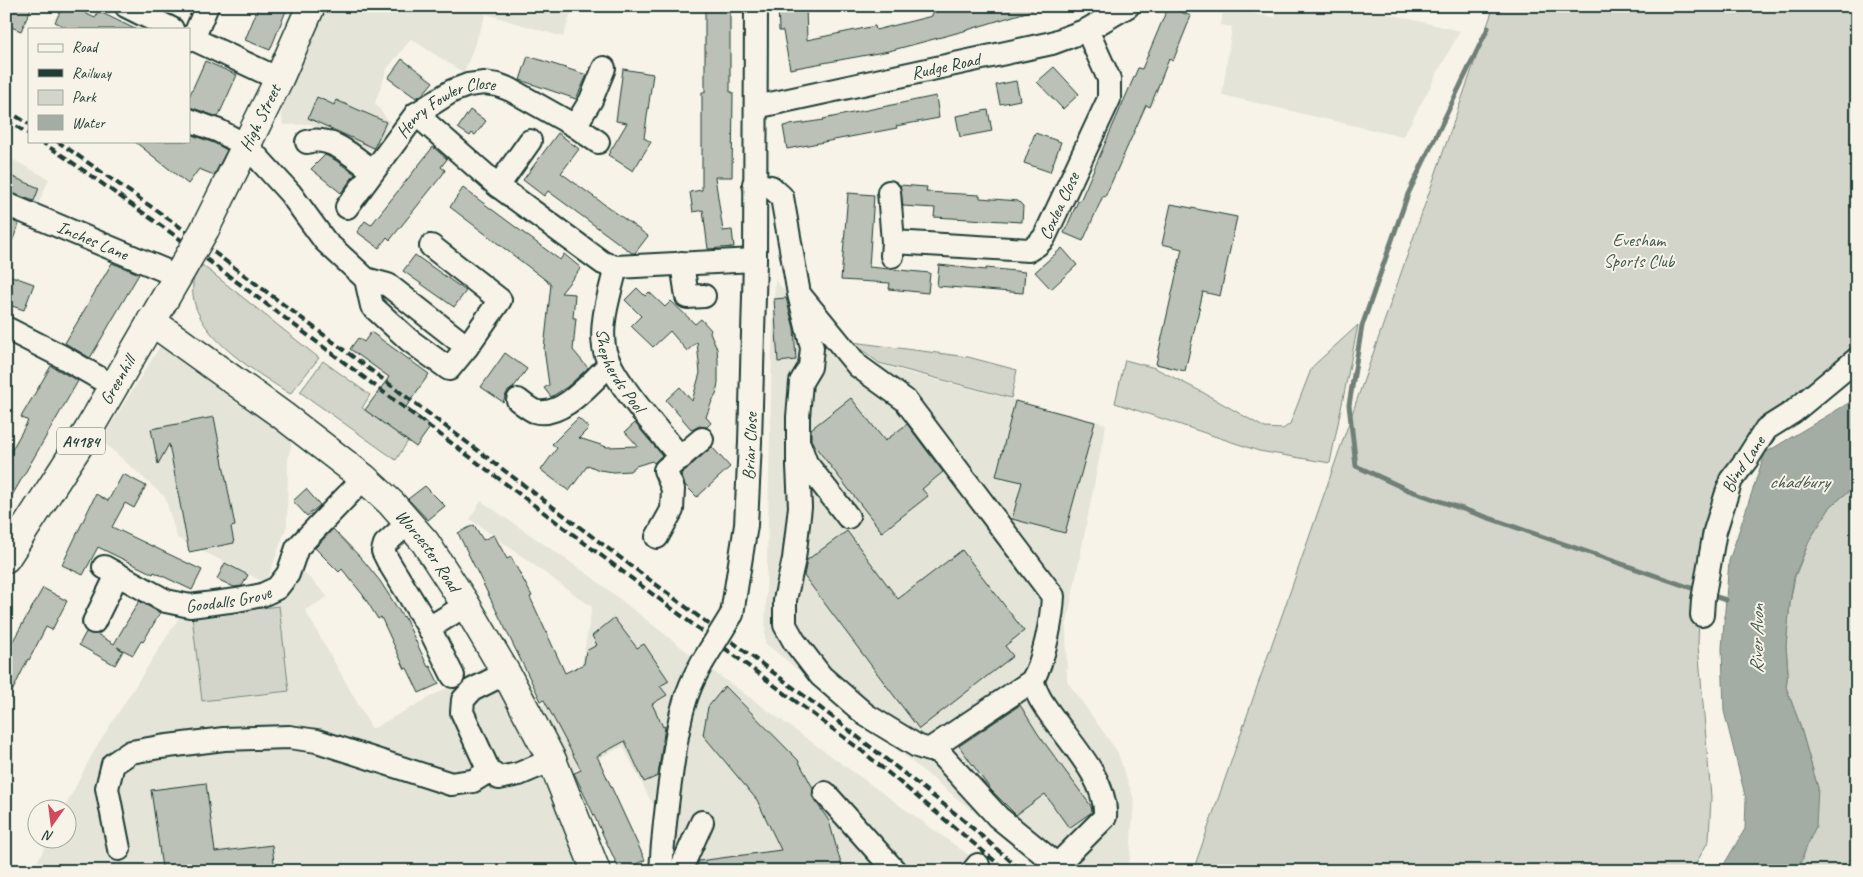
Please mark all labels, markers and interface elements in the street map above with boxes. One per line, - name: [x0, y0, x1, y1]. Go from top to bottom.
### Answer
- legend: [28, 28, 190, 142]
- text: Road: [72, 38, 99, 57]
- street label: Rudge Road: [909, 47, 985, 84]
- text: Railway: [72, 64, 113, 83]
- street label: Henry Fowler Close: [391, 72, 498, 142]
- street label: High Street: [234, 79, 286, 155]
- text: Park: [72, 88, 97, 107]
- text: Water: [72, 114, 106, 133]
- street label: Coxlea Close: [1034, 168, 1085, 243]
- street label: Inches Lane: [54, 216, 133, 265]
- park label: Evesham Sports Club: [1604, 229, 1676, 272]
- street label: Shepherds Pool: [592, 329, 652, 419]
- street label: Greenhill: [95, 349, 142, 408]
- street label: Briar Close: [737, 411, 762, 480]
- road number: A4184: [57, 428, 105, 454]
- street label: Blind Lane: [1717, 431, 1770, 495]
- water label: chadbury: [1769, 470, 1832, 494]
- street label: Worcester Road: [391, 505, 467, 598]
- street label: Goodalls Grove: [184, 581, 276, 617]
- water label: River Avon: [1744, 603, 1770, 674]
- north arrow: [28, 800, 78, 850]
- text: N: [40, 826, 55, 845]

